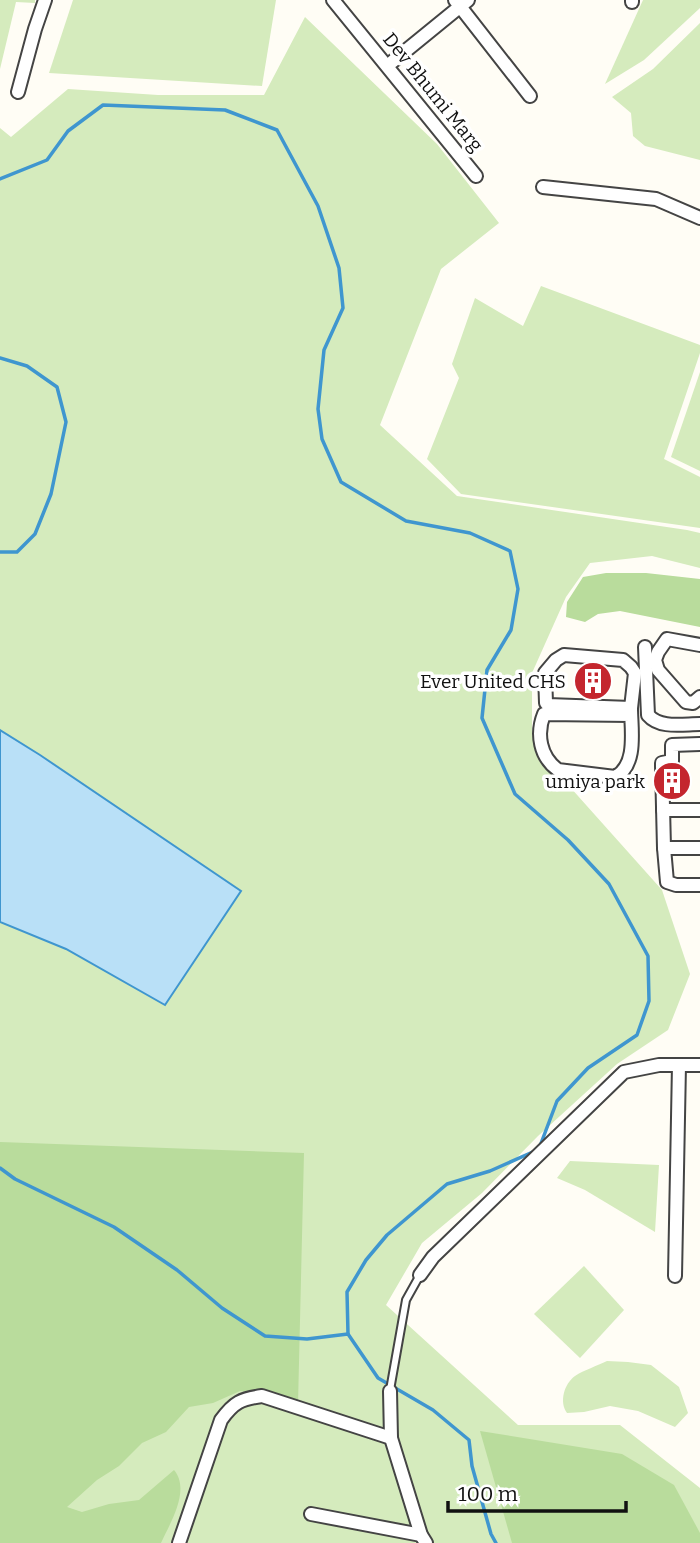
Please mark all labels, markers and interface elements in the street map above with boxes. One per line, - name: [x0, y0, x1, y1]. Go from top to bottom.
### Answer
- street label: Dev Bhumi Marg: [378, 28, 488, 156]
- building icon: Ever United CHS: [572, 660, 614, 702]
- place label: Ever United CHS: [420, 670, 566, 693]
- building icon: umiya park: [651, 760, 693, 802]
- place label: umiya park: [545, 770, 645, 793]
- scale bar: [448, 1470, 626, 1514]
- text: 100 m: [458, 1481, 518, 1507]

